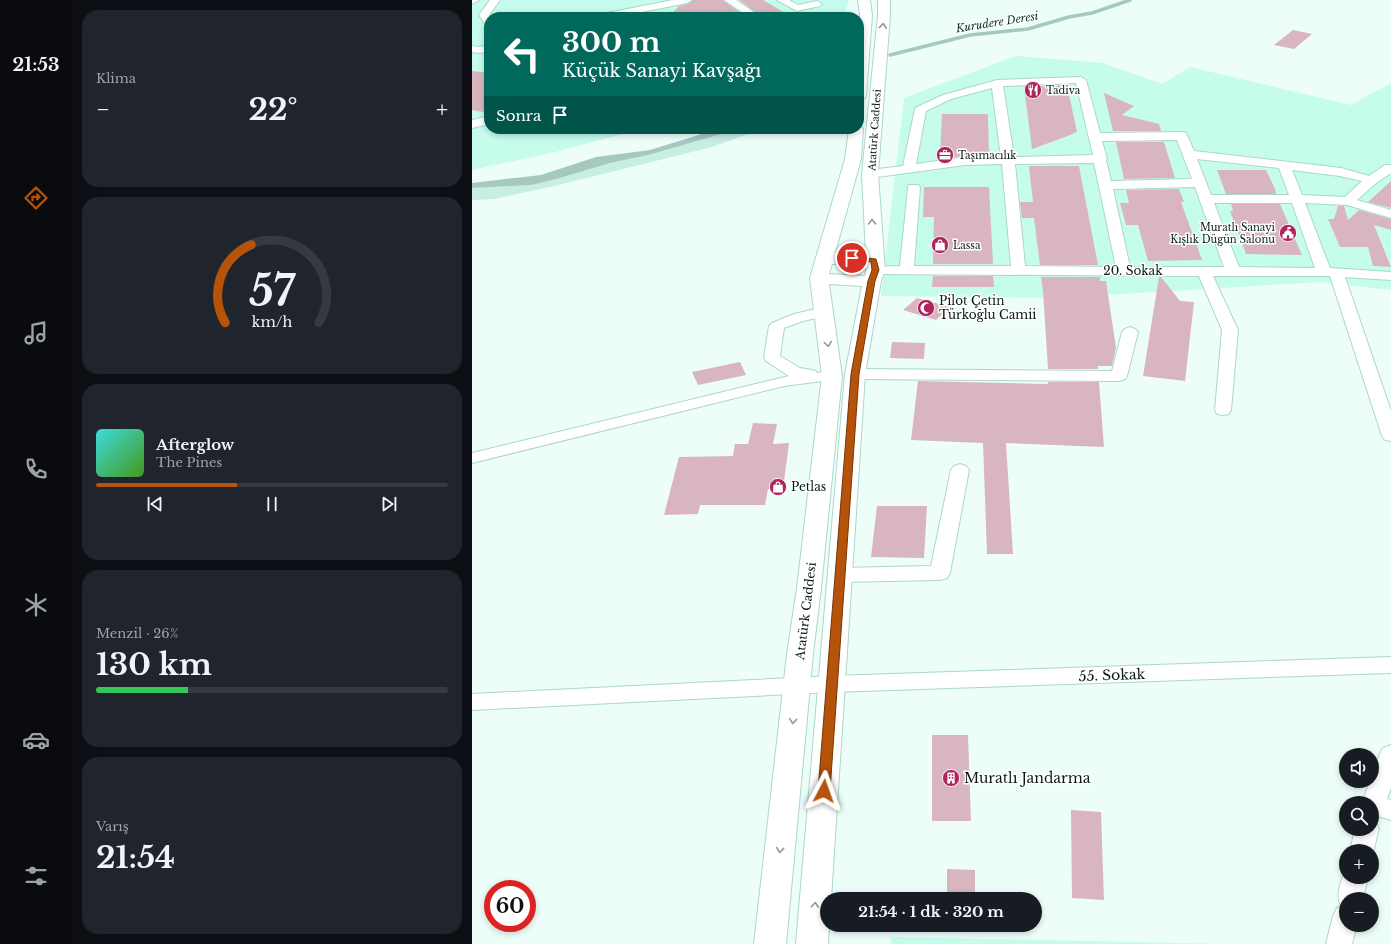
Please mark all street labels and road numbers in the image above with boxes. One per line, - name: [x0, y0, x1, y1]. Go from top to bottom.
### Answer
- street label: Atatürk Caddesi: [865, 88, 884, 172]
- street label: 20. Sokak: [1103, 263, 1163, 278]
- street label: Atatürk Caddesi: [792, 561, 819, 662]
- street label: 55. Sokak: [1078, 665, 1146, 685]

